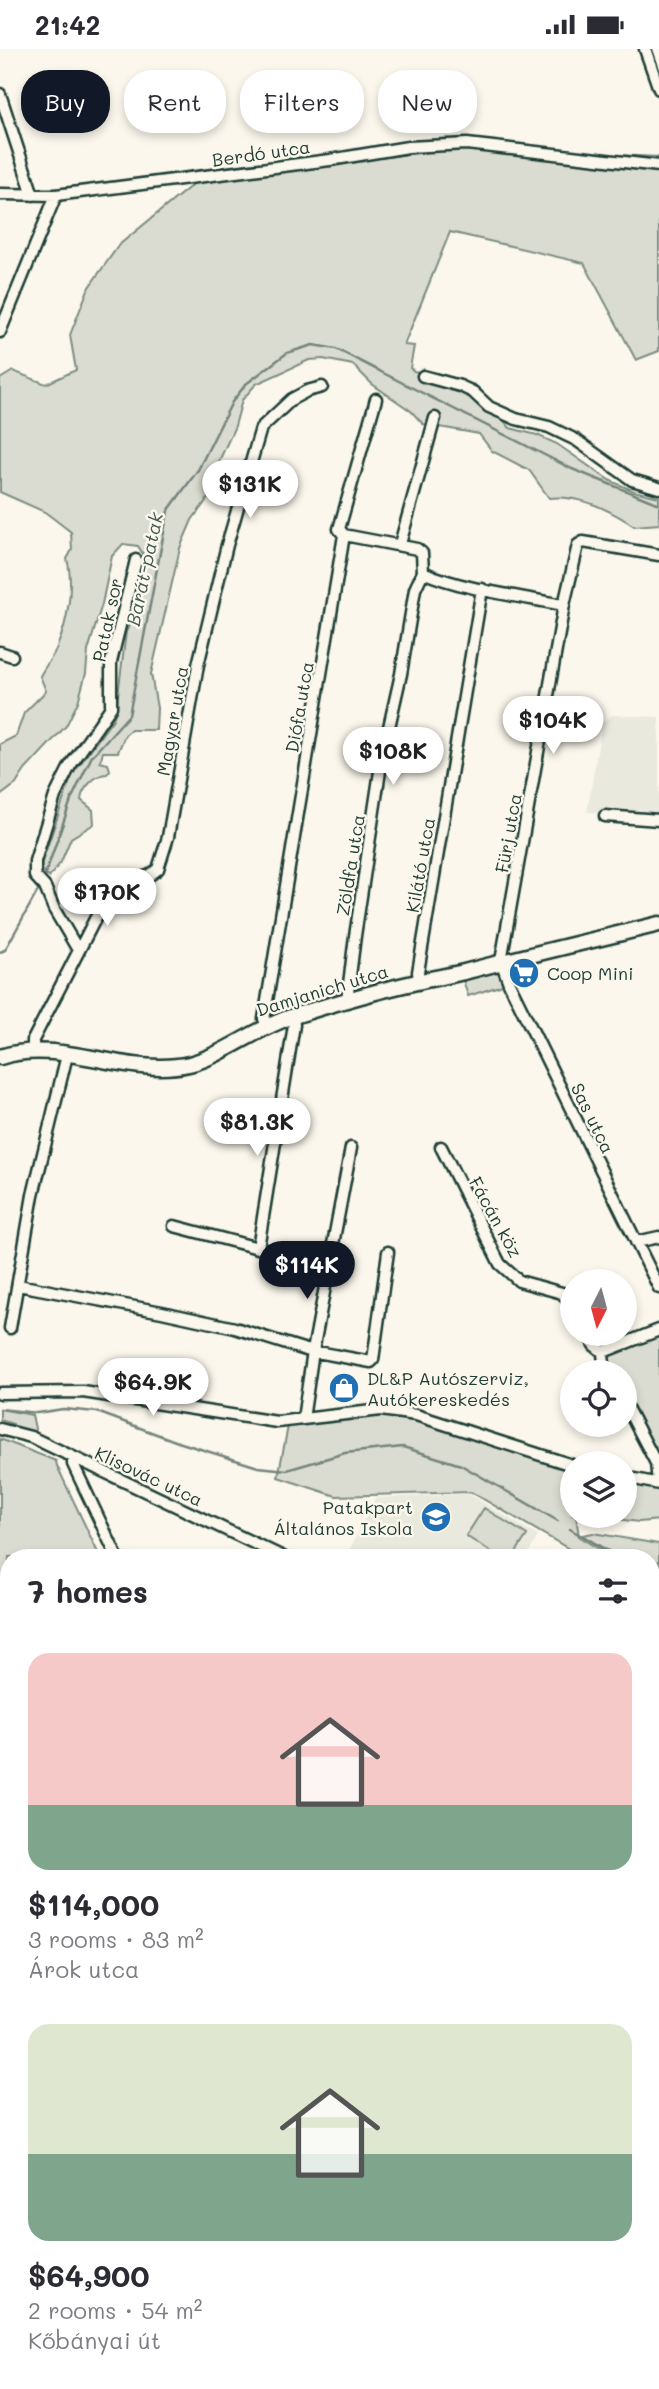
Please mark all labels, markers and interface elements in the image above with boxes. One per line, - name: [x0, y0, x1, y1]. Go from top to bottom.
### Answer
- text: 21:42: [35, 8, 100, 42]
- chip: Buy: [21, 70, 110, 133]
- chip: Rent: [124, 70, 226, 133]
- chip: Filters: [240, 70, 364, 133]
- chip: New: [378, 70, 477, 133]
- street label: Berdó utca: [210, 134, 312, 172]
- pin: $131K: [201, 461, 299, 520]
- text: $131K: [218, 468, 282, 498]
- water label: Barát-patak: [120, 509, 168, 628]
- street label: Patak sor: [86, 576, 128, 664]
- street label: Diófa utca: [279, 660, 319, 754]
- street label: Magyar utca: [151, 664, 193, 778]
- pin: $104K: [504, 697, 602, 756]
- text: $104K: [519, 704, 587, 734]
- pin: $108K: [344, 727, 442, 787]
- text: $108K: [359, 735, 427, 765]
- street label: Fürj utca: [489, 791, 527, 875]
- street label: Zöldfa utca: [330, 813, 370, 917]
- street label: Kilátó utca: [400, 816, 440, 914]
- pin: $170K: [58, 869, 156, 928]
- text: $170K: [73, 876, 141, 906]
- supermarket icon: Coop Mini: [507, 956, 541, 990]
- street label: Damjanich utca: [253, 959, 391, 1021]
- place label: Coop Mini: [547, 961, 633, 985]
- street label: Sas utca: [566, 1079, 620, 1157]
- pin: $81.3K: [200, 1099, 314, 1158]
- text: $81.3K: [220, 1106, 294, 1136]
- street label: Fácán köz: [464, 1172, 528, 1262]
- pin: $114K: [258, 1241, 356, 1301]
- text: $114K: [275, 1249, 339, 1279]
- north arrow: [560, 1269, 637, 1346]
- map controls: [560, 1269, 637, 1528]
- pin: $64.9K: [96, 1359, 210, 1418]
- button: locate: [560, 1360, 637, 1437]
- text: $64.9K: [114, 1366, 192, 1396]
- place label: DL&P Autószerviz, Autókereskedés: [367, 1366, 529, 1411]
- shop icon: DL&P Autószerviz, Autókereskedés: [327, 1371, 361, 1405]
- street label: Klisovác utca: [91, 1441, 207, 1511]
- button: layers: [560, 1451, 637, 1528]
- place label: Patakpart Általános Iskola: [273, 1495, 413, 1540]
- school or university icon: Patakpart Általános Iskola: [419, 1500, 453, 1534]
- text: 7 homes: [28, 1571, 148, 1611]
- icon: filters: [594, 1572, 632, 1610]
- icon: home: [267, 1699, 393, 1825]
- text: $114,000: [28, 1884, 159, 1924]
- text: 3 rooms · 83 m²: [28, 1924, 204, 1954]
- text: Árok utca: [28, 1954, 139, 1984]
- icon: home: [267, 2070, 393, 2196]
- text: $64,900: [28, 2255, 150, 2295]
- text: 2 rooms · 54 m²: [28, 2295, 203, 2325]
- text: Kőbányai út: [28, 2325, 161, 2355]

